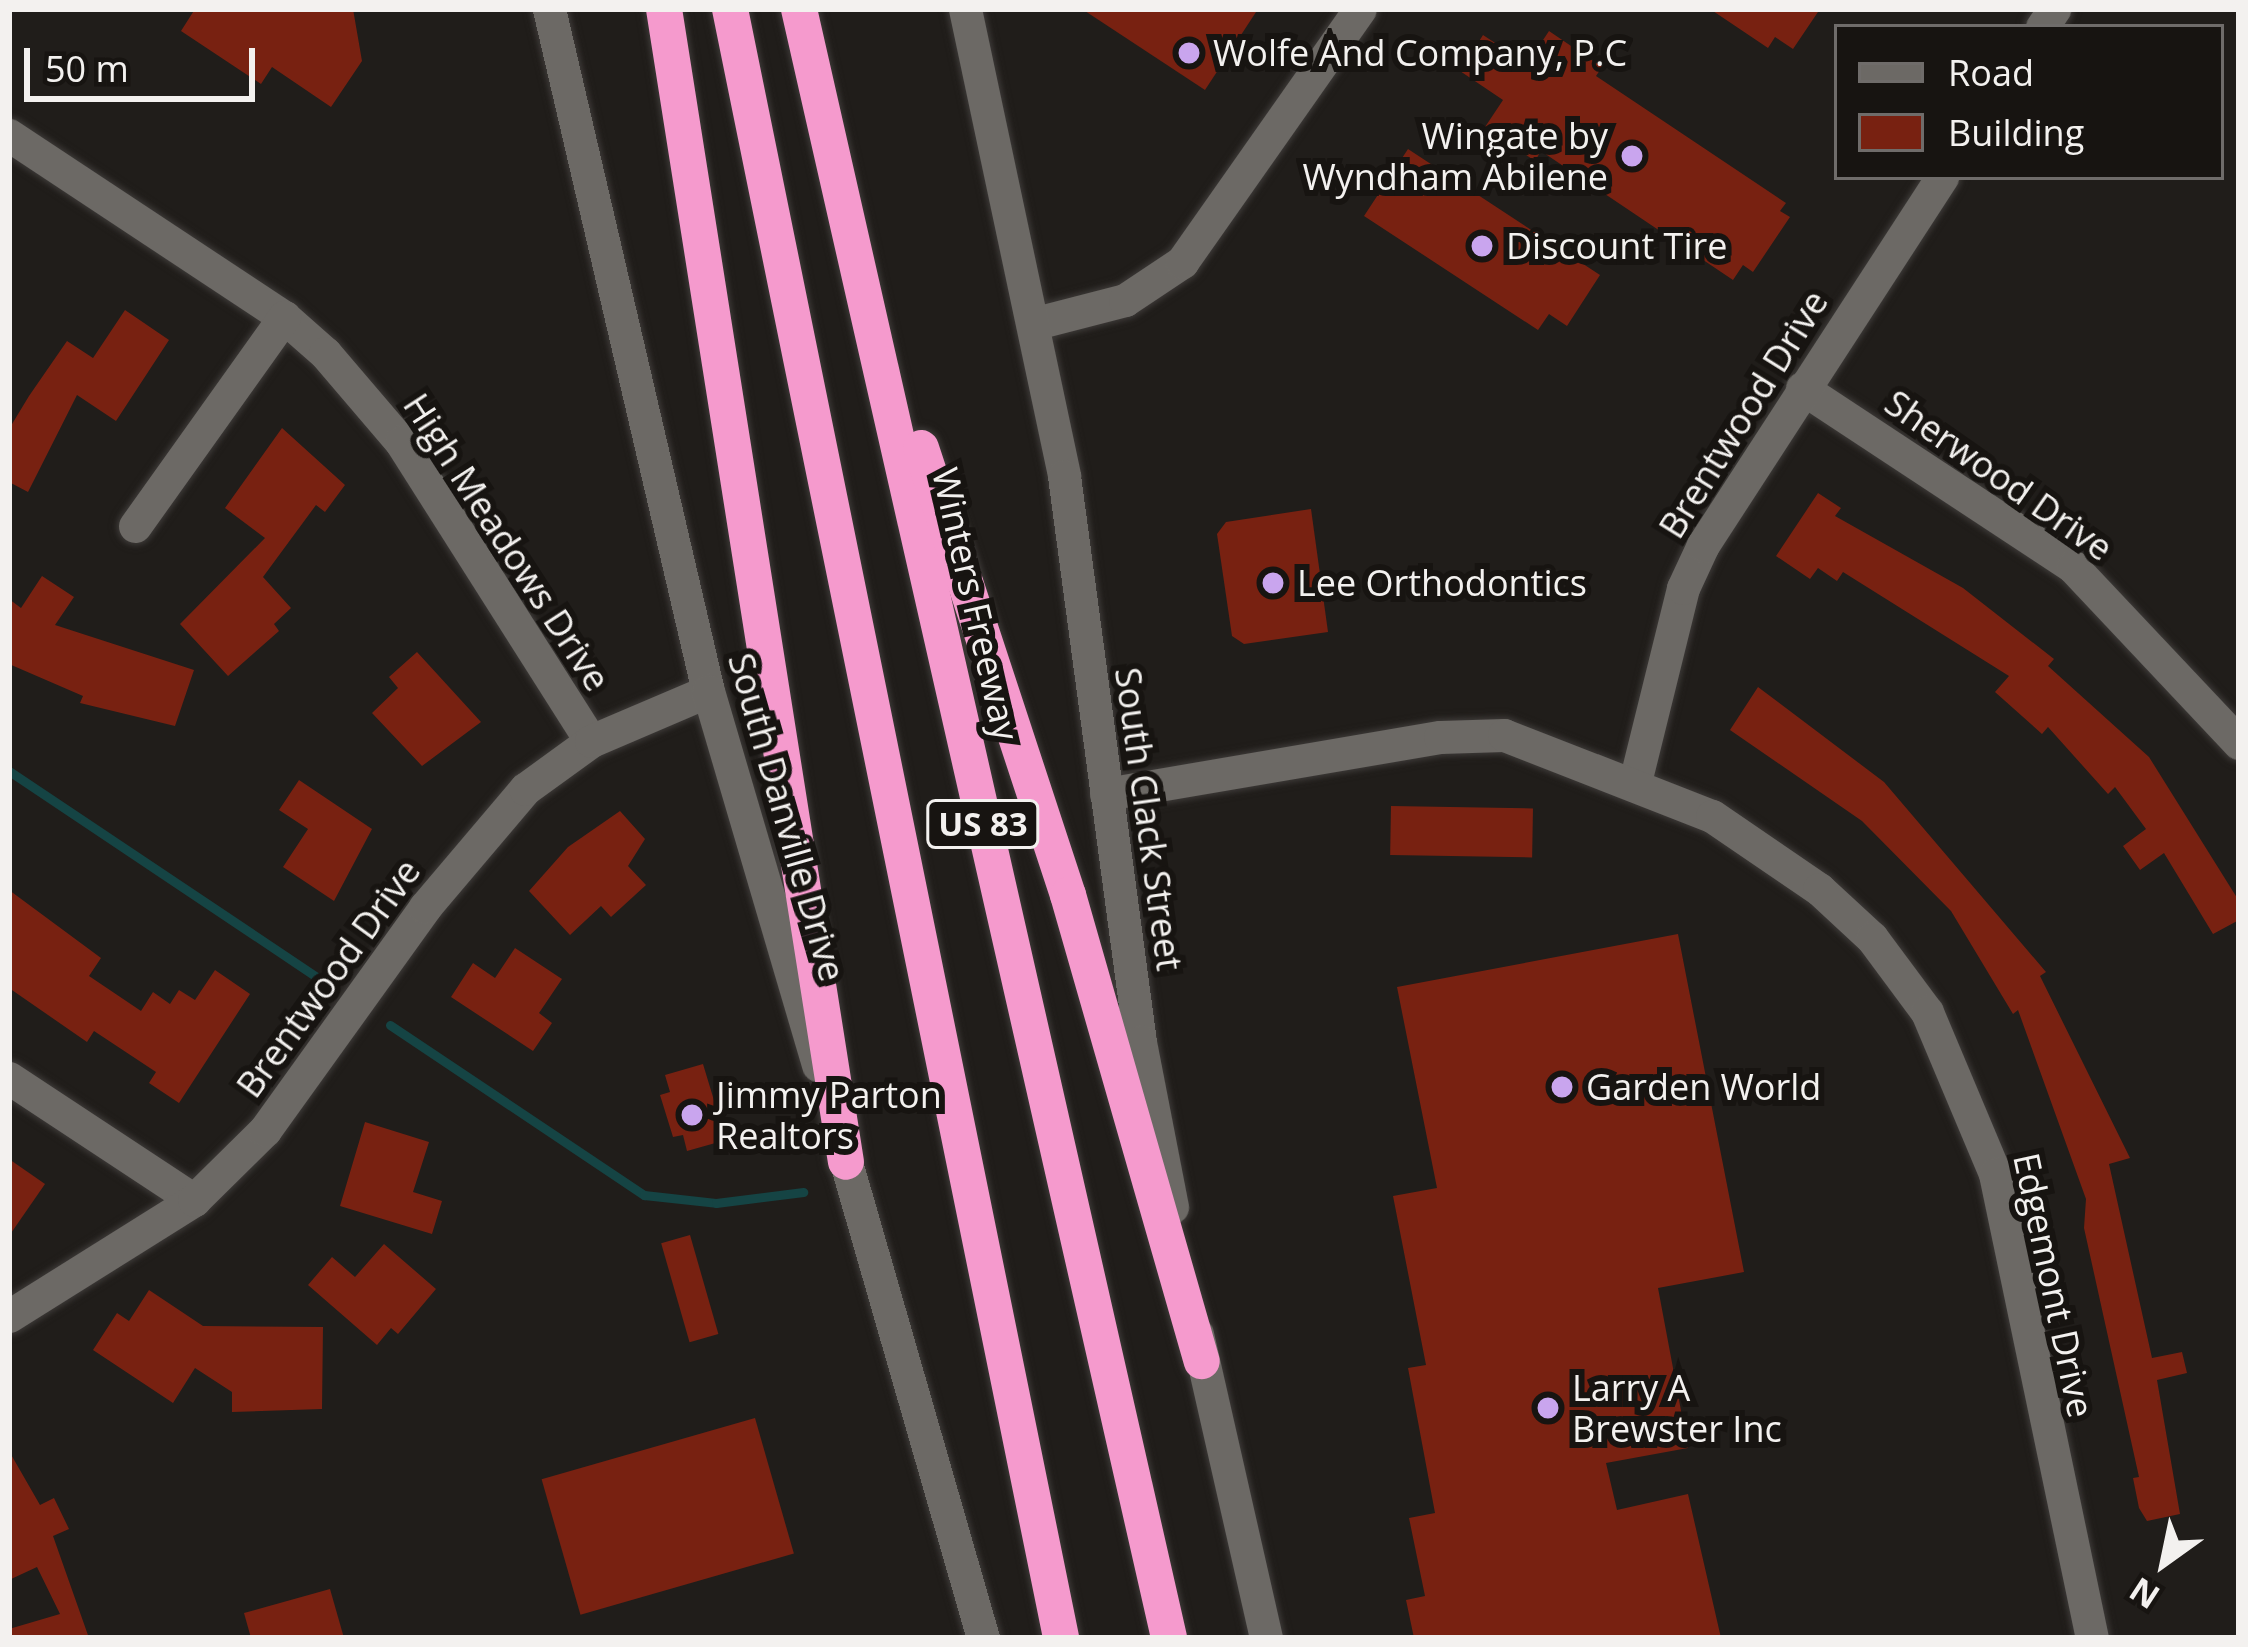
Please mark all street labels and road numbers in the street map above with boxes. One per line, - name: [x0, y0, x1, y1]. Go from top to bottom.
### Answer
- street label: Brentwood Drive: [1649, 282, 1837, 546]
- street label: Sherwood Drive: [1877, 381, 2121, 569]
- street label: High Meadows Drive: [395, 385, 619, 699]
- street label: Winters Freeway: [924, 464, 1028, 744]
- street label: South Danville Drive: [720, 648, 854, 986]
- street label: South Clack Street: [1106, 665, 1192, 973]
- road number: US 83: [926, 797, 1040, 851]
- street label: Brentwood Drive: [227, 851, 429, 1105]
- street label: Edgemont Drive: [2005, 1149, 2103, 1421]

